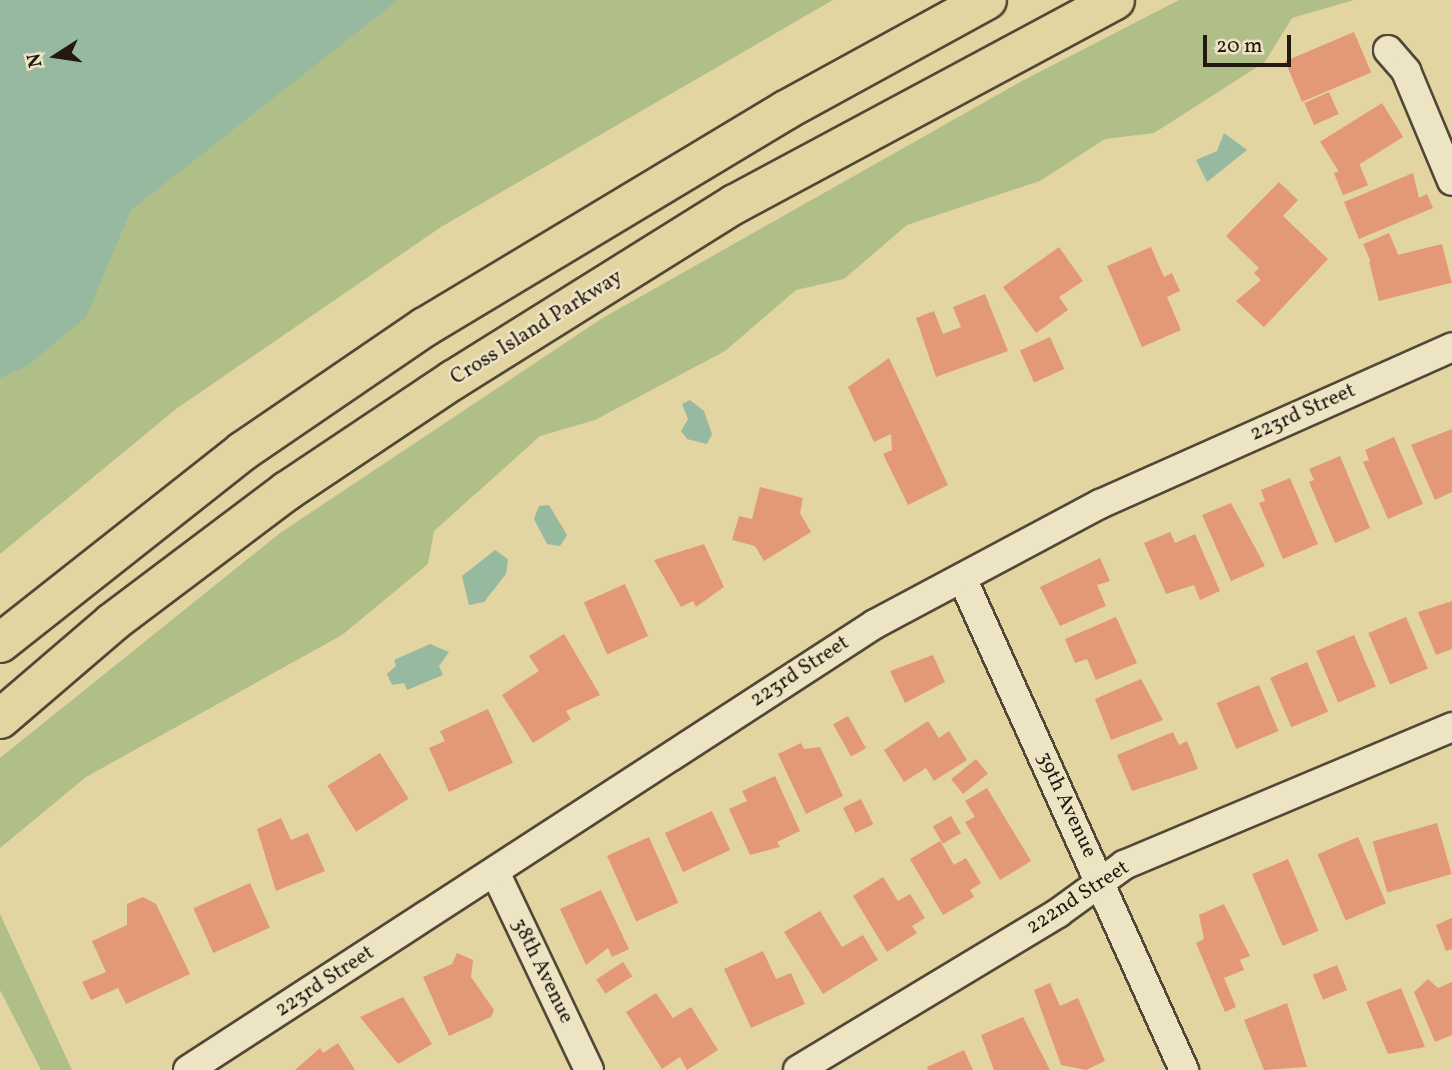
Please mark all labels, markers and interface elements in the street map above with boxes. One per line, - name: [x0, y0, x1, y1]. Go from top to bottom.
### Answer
- north arrow: [21, 21, 91, 91]
- scale bar: [1207, 21, 1294, 65]
- text: 20 m: [1216, 32, 1262, 61]
- text: N: [21, 51, 50, 70]
- street label: Cross Island Parkway: [446, 265, 628, 391]
- street label: 223rd Street: [1246, 379, 1360, 447]
- street label: 223rd Street: [746, 631, 854, 713]
- street label: 39th Avenue: [1030, 748, 1102, 862]
- street label: 222nd Street: [1022, 855, 1134, 941]
- street label: 38th Avenue: [506, 914, 578, 1028]
- street label: 223rd Street: [271, 941, 379, 1023]

